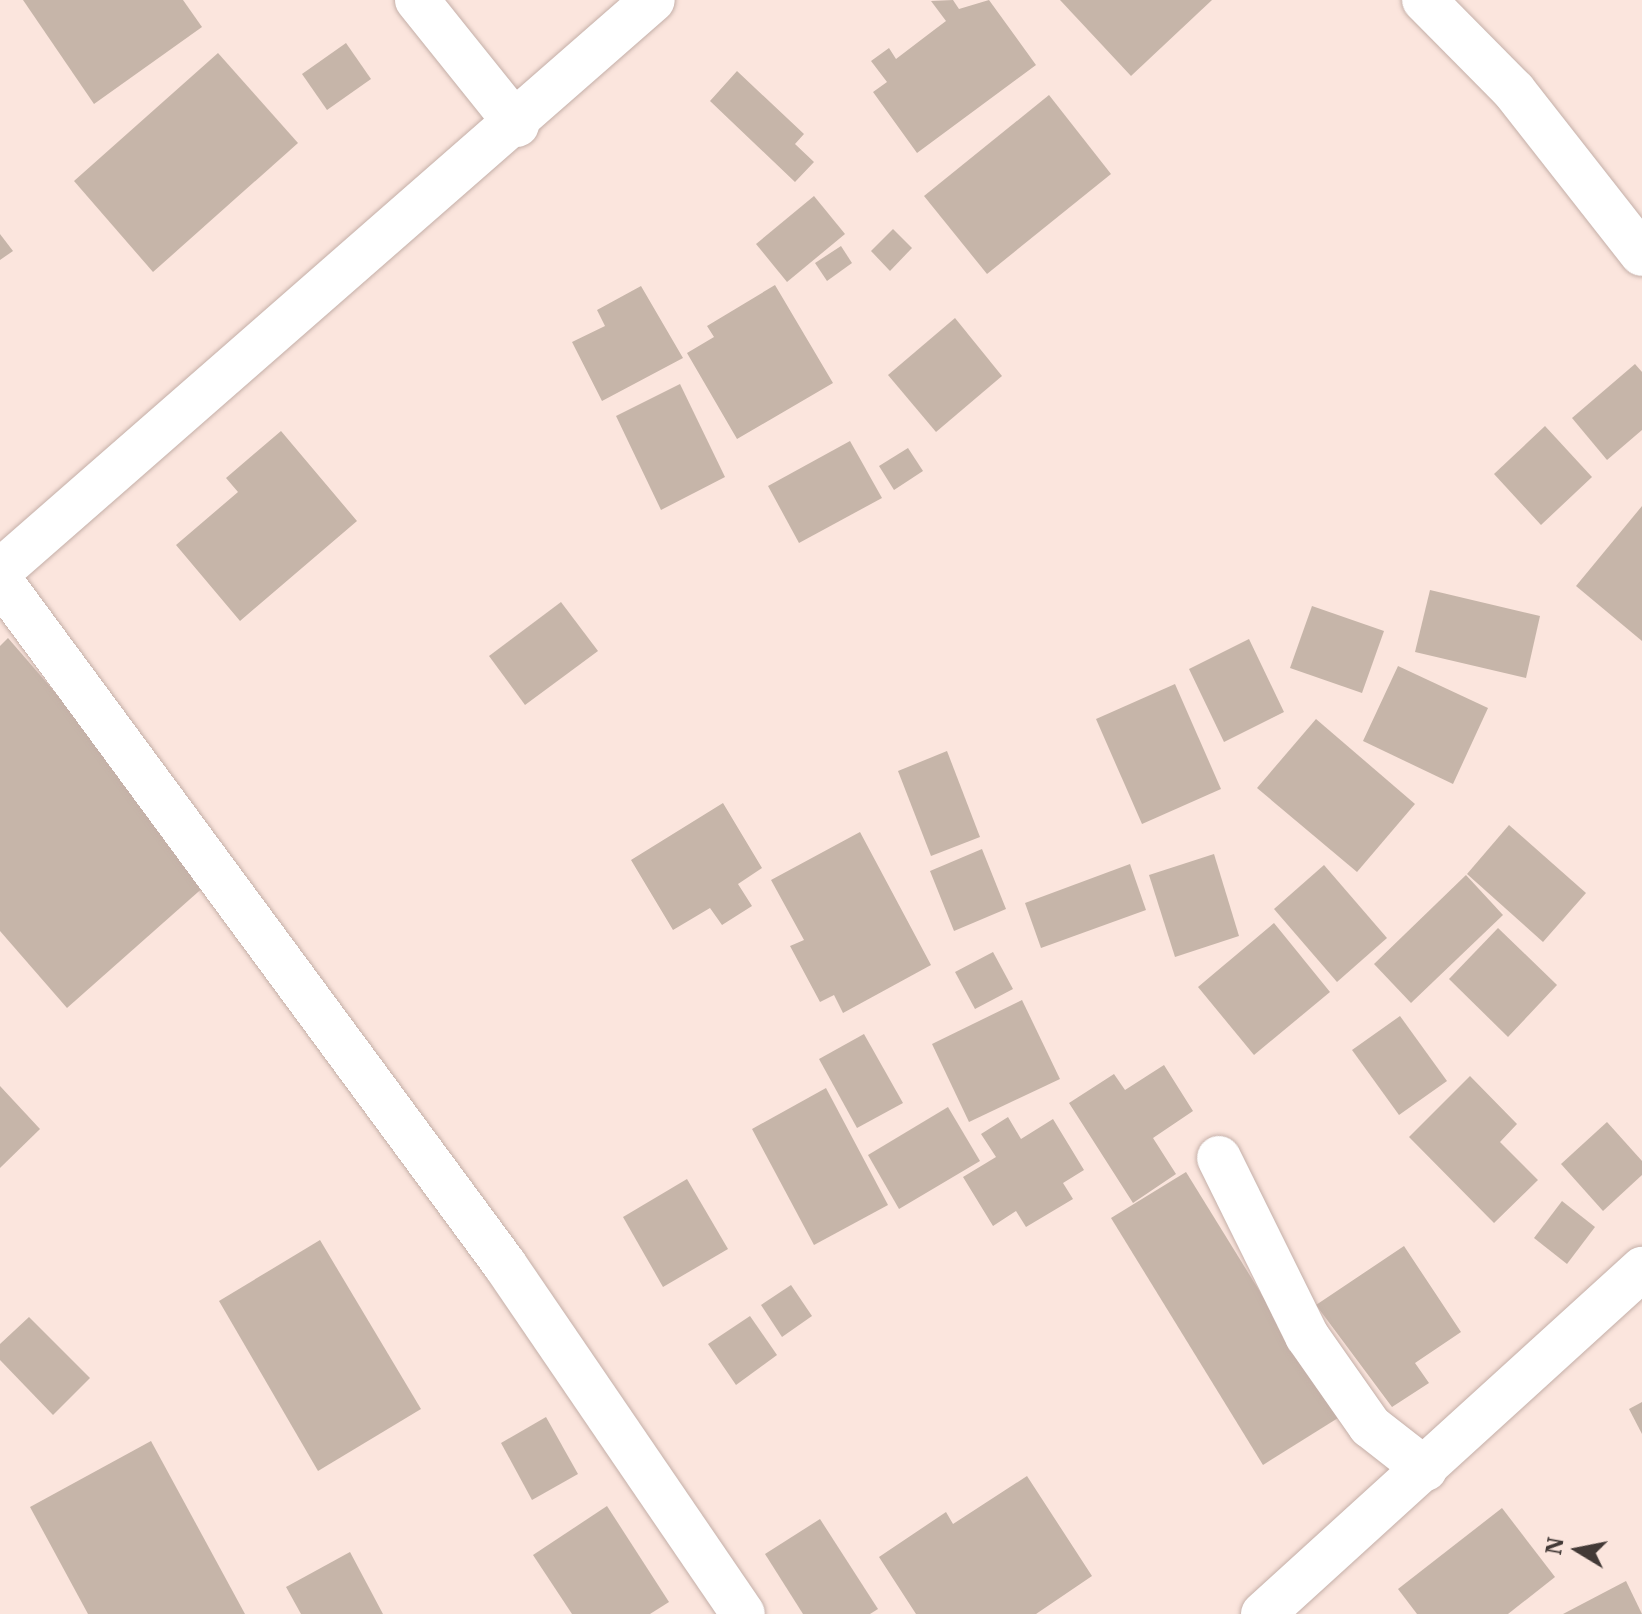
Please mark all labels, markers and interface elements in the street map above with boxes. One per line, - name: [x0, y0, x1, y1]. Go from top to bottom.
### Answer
- north arrow: [1538, 1510, 1618, 1590]
- text: N: [1538, 1535, 1570, 1557]

